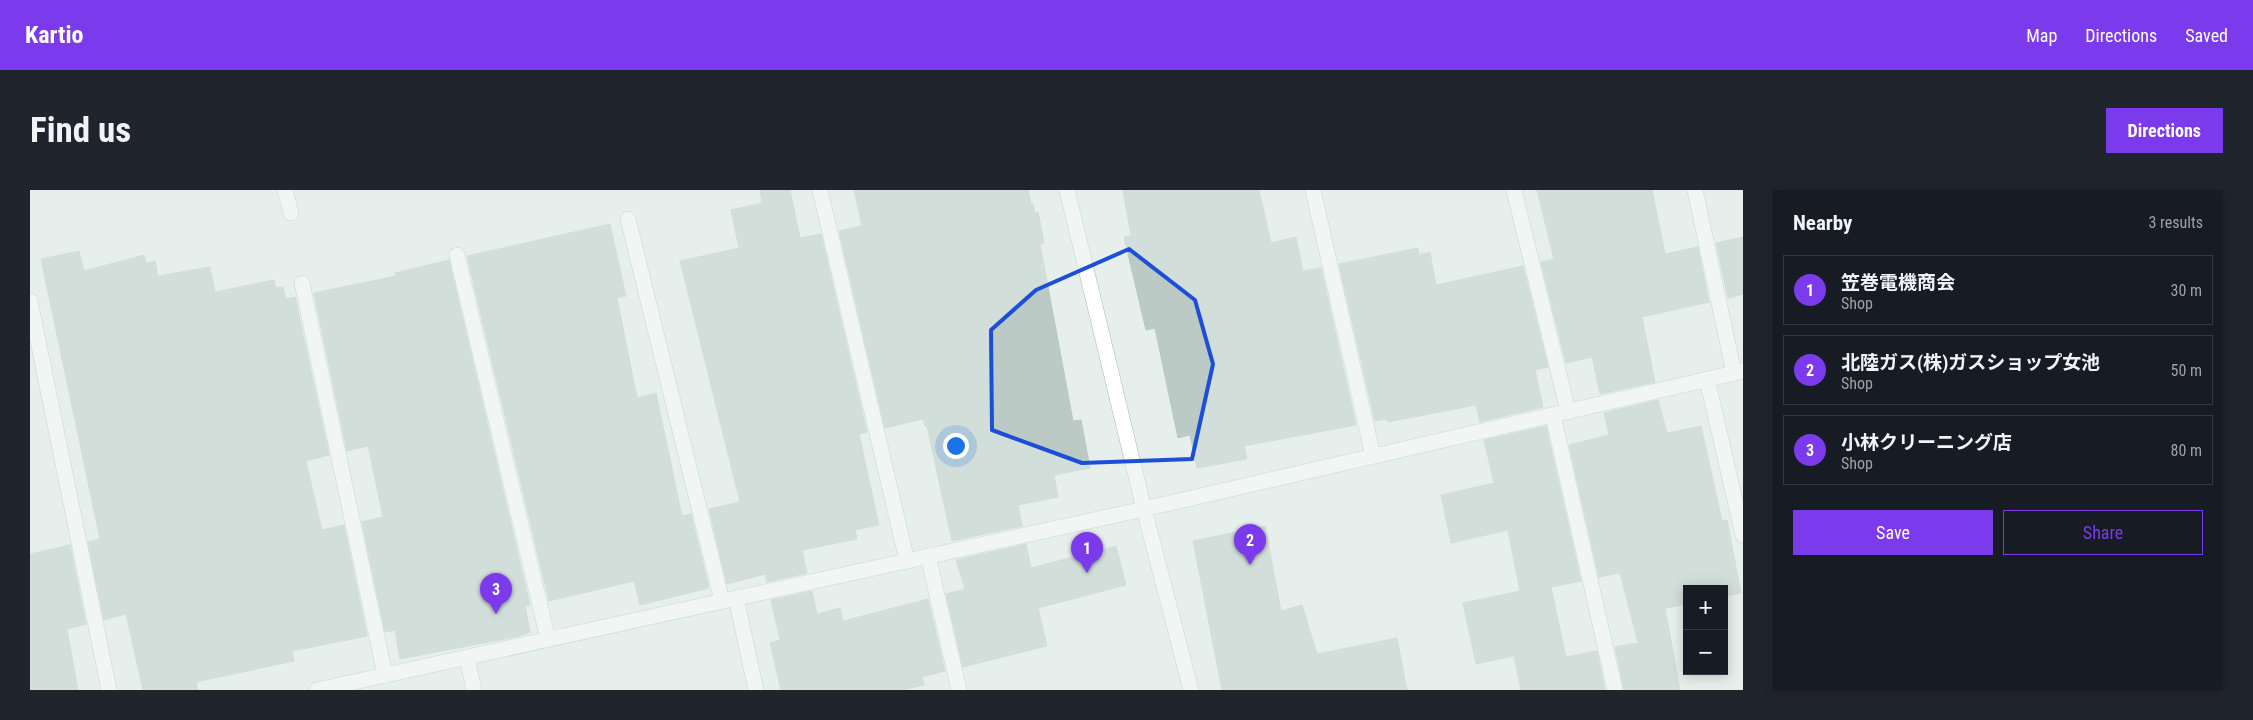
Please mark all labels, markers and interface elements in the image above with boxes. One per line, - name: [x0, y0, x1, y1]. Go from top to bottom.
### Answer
- text: Kartio: [25, 21, 83, 49]
- text: Map: [2026, 25, 2057, 46]
- text: Directions: [2085, 25, 2157, 46]
- text: Saved: [2185, 25, 2228, 46]
- button: Directions: [2106, 108, 2223, 153]
- text: Find us: [30, 110, 131, 151]
- text: Nearby: [1793, 211, 1852, 235]
- text: 3 results: [2148, 213, 2203, 232]
- text: 笠巻電機商会: [1841, 271, 1955, 294]
- text: 1: [1806, 281, 1814, 300]
- text: 30 m: [2170, 281, 2202, 300]
- text: Shop: [1841, 294, 1873, 313]
- text: 北陸ガス(株)ガスショップ女池: [1841, 351, 2100, 374]
- text: 2: [1806, 361, 1814, 380]
- text: 50 m: [2170, 361, 2202, 380]
- text: Shop: [1841, 374, 1873, 393]
- text: 小林クリーニング店: [1841, 431, 2012, 454]
- your location: [943, 433, 969, 459]
- text: 3: [1806, 441, 1814, 460]
- text: 80 m: [2170, 441, 2202, 460]
- text: Shop: [1841, 454, 1873, 473]
- button: Save: [1793, 510, 1993, 555]
- button: Share: [2003, 510, 2203, 555]
- pin: 2: [1234, 524, 1266, 565]
- pin: 1: [1071, 532, 1103, 573]
- pin: 3: [480, 573, 512, 614]
- map controls: [1683, 585, 1728, 675]
- button: +: [1683, 585, 1728, 630]
- button: −: [1683, 630, 1728, 675]

